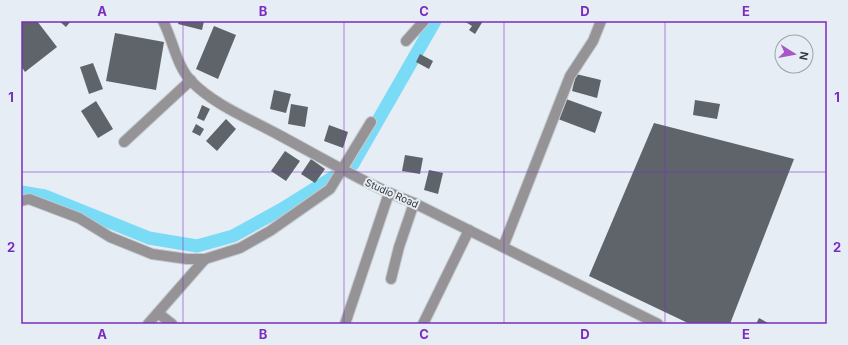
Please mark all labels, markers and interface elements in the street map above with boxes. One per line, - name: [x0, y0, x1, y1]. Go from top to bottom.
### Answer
- text: A: [97, 3, 107, 19]
- text: B: [259, 3, 268, 19]
- text: C: [419, 3, 429, 19]
- text: D: [580, 3, 590, 19]
- text: E: [742, 3, 750, 19]
- north arrow: [774, 34, 814, 74]
- text: N: [796, 50, 811, 61]
- text: 1: [8, 89, 14, 105]
- text: 1: [834, 89, 840, 105]
- street label: Studio Road: [363, 176, 421, 210]
- text: 2: [7, 239, 15, 255]
- text: 2: [833, 239, 841, 255]
- text: A: [97, 326, 107, 342]
- text: B: [259, 326, 268, 342]
- text: C: [419, 326, 429, 342]
- text: D: [580, 326, 590, 342]
- text: E: [742, 326, 750, 342]

